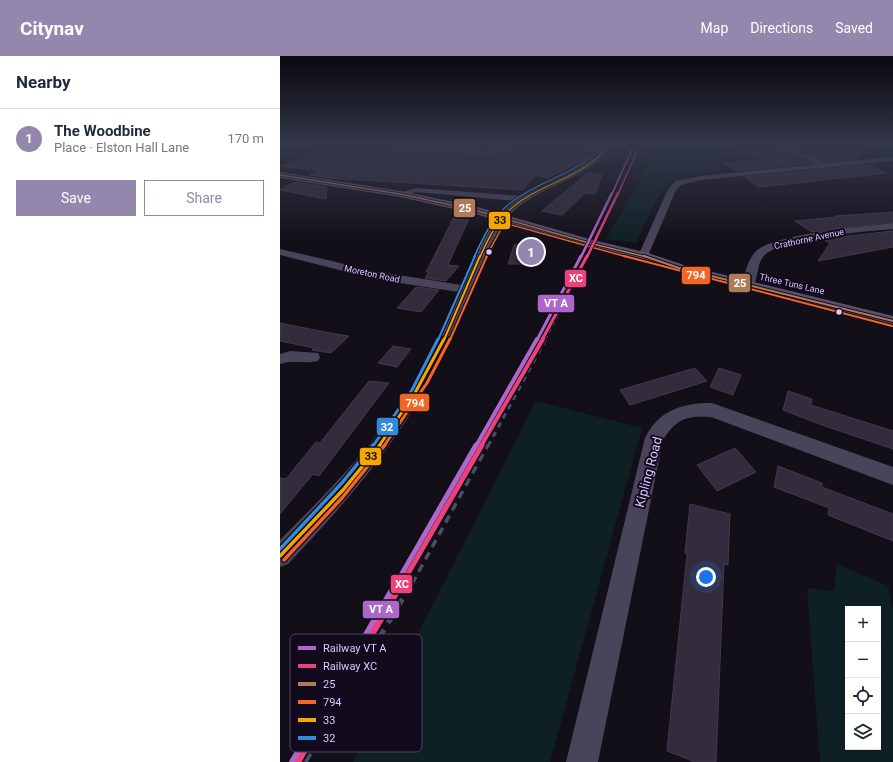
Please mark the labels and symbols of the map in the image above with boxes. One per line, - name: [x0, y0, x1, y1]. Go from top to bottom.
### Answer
- line badge: 25: [453, 198, 476, 218]
- text: 25: [459, 202, 471, 215]
- line badge: 33: [488, 211, 511, 230]
- text: 33: [494, 214, 506, 227]
- street label: Crathorne Avenue: [773, 227, 845, 251]
- pin: 1: [518, 237, 544, 267]
- unlabelled marker: [484, 247, 494, 257]
- street label: Moreton Road: [343, 263, 401, 285]
- line badge: 794: [681, 266, 711, 285]
- line badge: XC: [564, 269, 587, 288]
- text: 794: [687, 269, 706, 282]
- text: XC: [569, 272, 583, 285]
- street label: Three Tuns Lane: [759, 272, 826, 296]
- line badge: 25: [728, 273, 751, 293]
- text: 25: [734, 277, 746, 290]
- line badge: VT A: [537, 294, 575, 313]
- text: VT A: [544, 297, 569, 310]
- unlabelled marker: [834, 307, 844, 317]
- line badge: 794: [399, 393, 430, 412]
- text: 794: [406, 397, 425, 410]
- line badge: 32: [376, 417, 399, 436]
- text: 32: [381, 421, 393, 434]
- street label: Kipling Road: [632, 435, 665, 509]
- line badge: 33: [359, 447, 382, 466]
- text: 33: [365, 450, 377, 463]
- your location: [696, 567, 716, 587]
- line badge: XC: [390, 574, 413, 594]
- text: XC: [395, 578, 409, 591]
- line badge: VT A: [362, 600, 400, 619]
- text: VT A: [369, 603, 394, 616]
- legend: [290, 634, 422, 752]
- text: Railway VT A: [323, 642, 387, 655]
- text: Railway XC: [323, 660, 377, 673]
- text: 25: [323, 678, 335, 691]
- text: 794: [323, 696, 342, 709]
- text: 33: [323, 714, 335, 727]
- text: 32: [323, 732, 335, 745]

